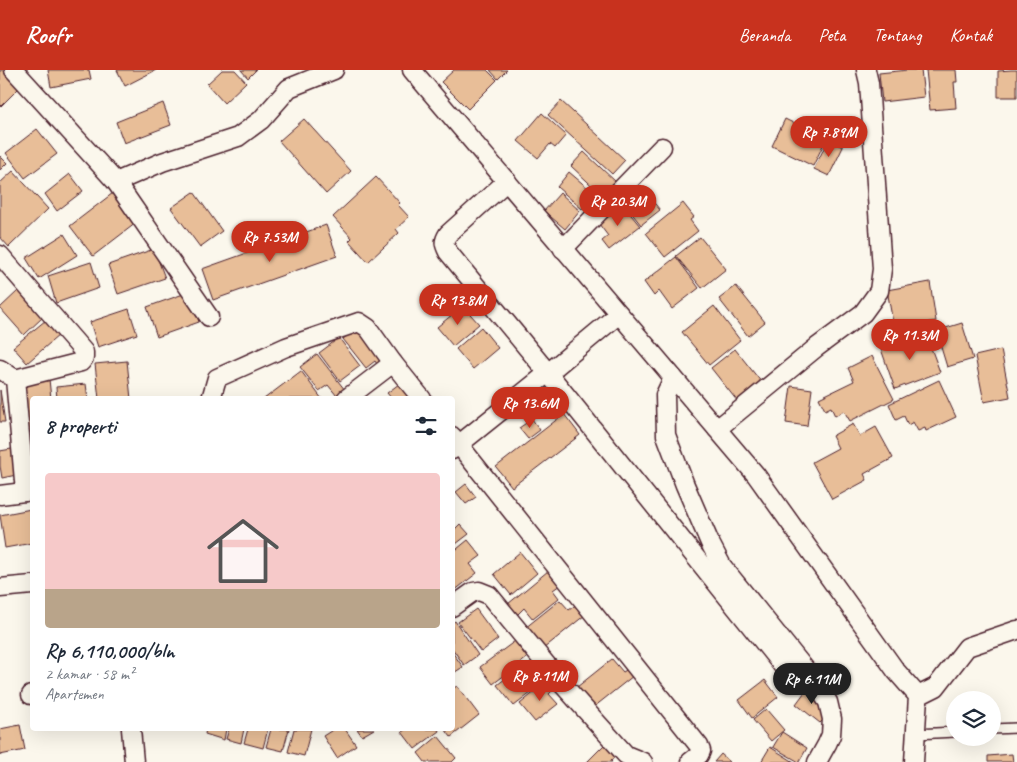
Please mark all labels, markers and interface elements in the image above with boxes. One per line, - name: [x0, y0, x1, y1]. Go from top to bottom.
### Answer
- text: Roofr: [25, 20, 71, 50]
- text: Beranda: [739, 24, 790, 46]
- text: Peta: [818, 24, 845, 46]
- text: Tentang: [873, 24, 922, 46]
- text: Kontak: [950, 24, 992, 46]
- pin: Rp 7.89M: [777, 116, 881, 158]
- text: Rp 7.89M: [801, 122, 857, 142]
- pin: Rp 20.3M: [566, 184, 670, 227]
- text: Rp 20.3M: [590, 191, 646, 211]
- pin: Rp 7.53M: [218, 220, 322, 263]
- text: Rp 7.53M: [242, 227, 298, 247]
- pin: Rp 13.8M: [406, 284, 510, 326]
- text: Rp 13.8M: [430, 290, 486, 310]
- pin: Rp 11.3M: [858, 318, 962, 361]
- text: Rp 11.3M: [882, 325, 938, 345]
- pin: Rp 13.6M: [478, 386, 582, 429]
- text: Rp 13.6M: [502, 393, 558, 413]
- icon: filters: [412, 412, 440, 440]
- text: 8 properti: [45, 413, 116, 439]
- icon: home: [198, 506, 288, 596]
- text: Rp 6,110,000/bln: [45, 638, 174, 664]
- pin: Rp 8.11M: [488, 660, 592, 702]
- pin: Rp 6.11M: [760, 662, 864, 705]
- text: 2 kamar · 58 m²: [45, 664, 134, 684]
- text: Rp 8.11M: [512, 666, 568, 686]
- text: Rp 6.11M: [784, 669, 840, 689]
- text: Apartemen: [45, 684, 104, 704]
- map controls: [946, 691, 1001, 746]
- button: layers: [946, 691, 1001, 746]

